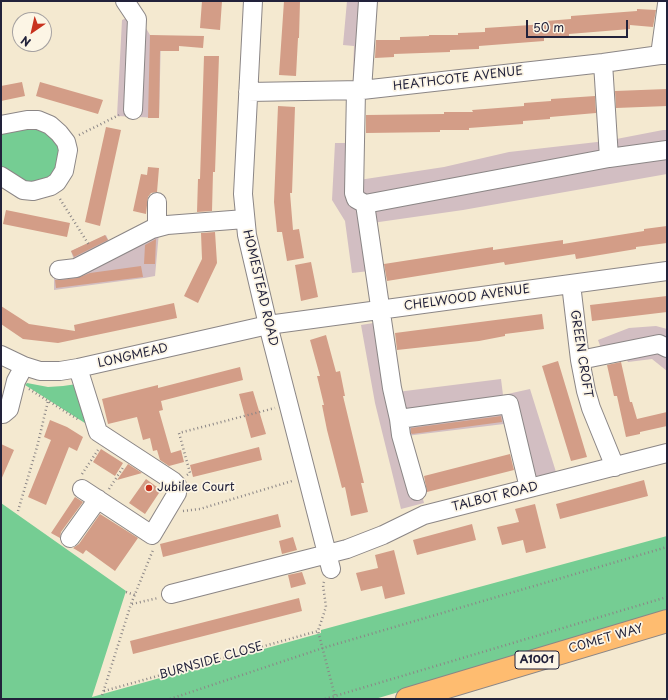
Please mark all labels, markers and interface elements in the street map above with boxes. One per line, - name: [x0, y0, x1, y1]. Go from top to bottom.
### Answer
- north arrow: [12, 12, 52, 52]
- scale bar: [528, 12, 630, 38]
- text: 50 m: [533, 18, 564, 36]
- text: N: [17, 32, 34, 51]
- street label: HEATHCOTE AVENUE: [392, 64, 524, 94]
- street label: HOMESTEAD ROAD: [240, 228, 280, 348]
- street label: CHELWOOD AVENUE: [403, 282, 531, 314]
- street label: GREEN CROFT: [567, 309, 595, 399]
- street label: LONGMEAD: [96, 341, 170, 371]
- street label: TALBOT ROAD: [450, 479, 540, 515]
- place label: Jubilee Court: [157, 481, 235, 495]
- marker: Jubilee Court: [144, 483, 154, 493]
- street label: COMET WAY: [567, 621, 645, 657]
- street label: BURNSIDE CLOSE: [157, 639, 265, 683]
- road number: A1001: [515, 651, 559, 669]

